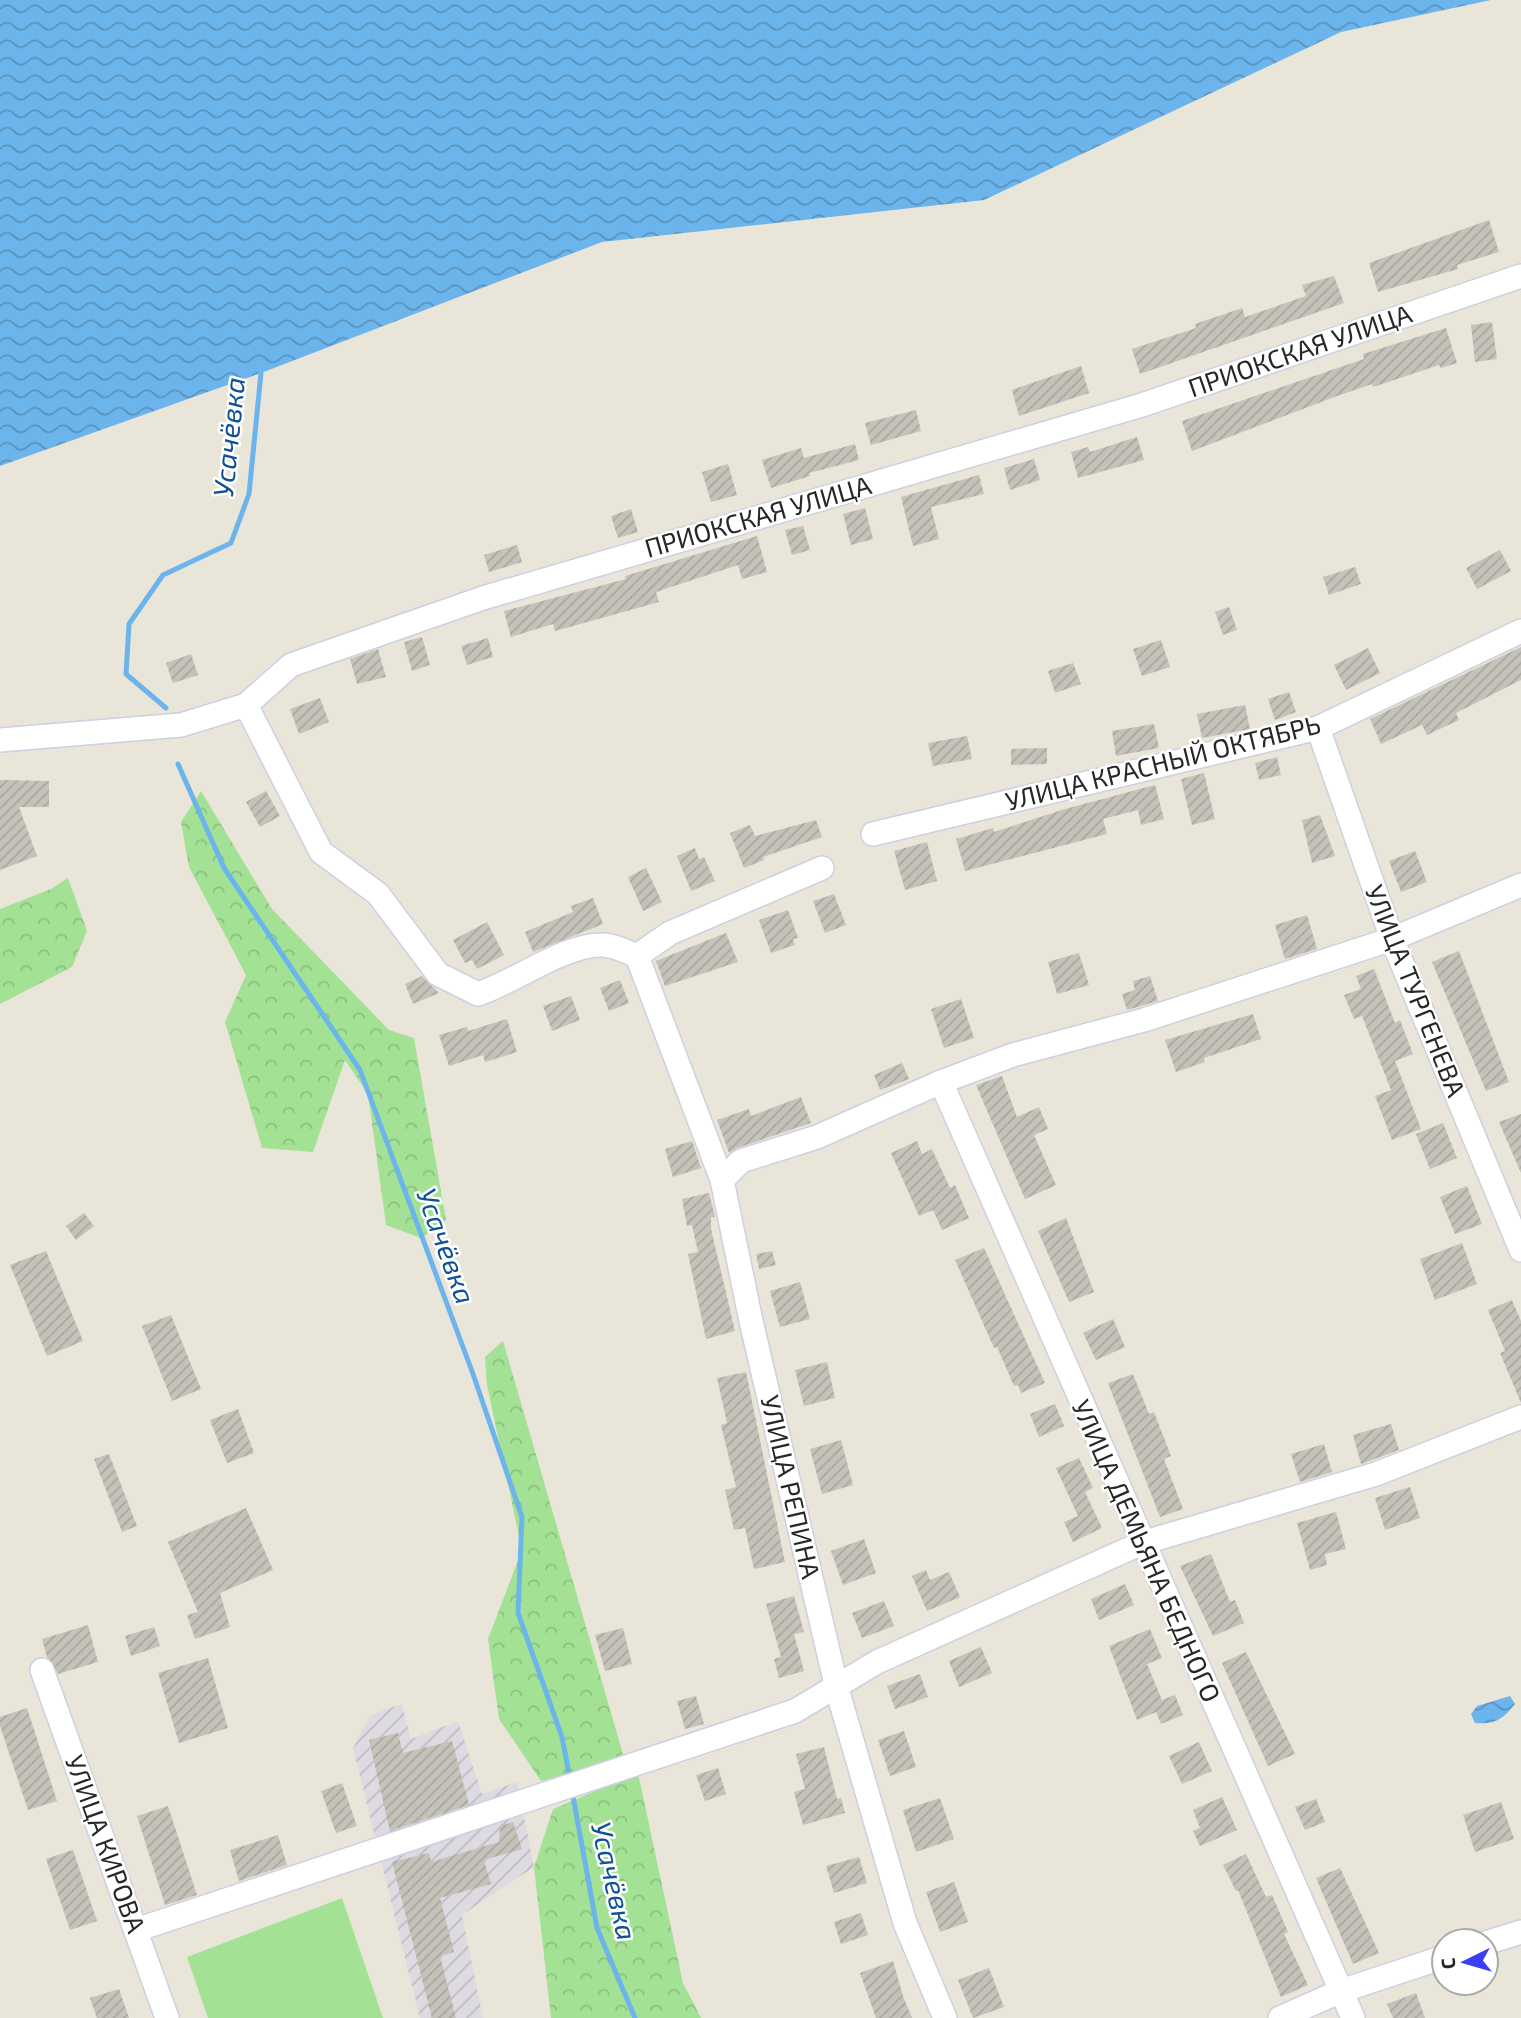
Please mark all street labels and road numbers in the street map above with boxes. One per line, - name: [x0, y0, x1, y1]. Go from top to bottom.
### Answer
- street label: ПРИОКСКАЯ УЛИЦА: [1184, 297, 1415, 402]
- street label: ПРИОКСКАЯ УЛИЦА: [641, 468, 874, 563]
- street label: УЛИЦА КРАСНЫЙ ОКТЯБРЬ: [1002, 707, 1323, 816]
- street label: УЛИЦА ТУРГЕНЕВА: [1360, 880, 1473, 1101]
- street label: УЛИЦА РЕПИНА: [755, 1392, 828, 1581]
- street label: УЛИЦА ДЕМЬЯНА БЕДНОГО: [1067, 1394, 1228, 1706]
- street label: УЛИЦА КИРОВА: [60, 1750, 153, 1937]

